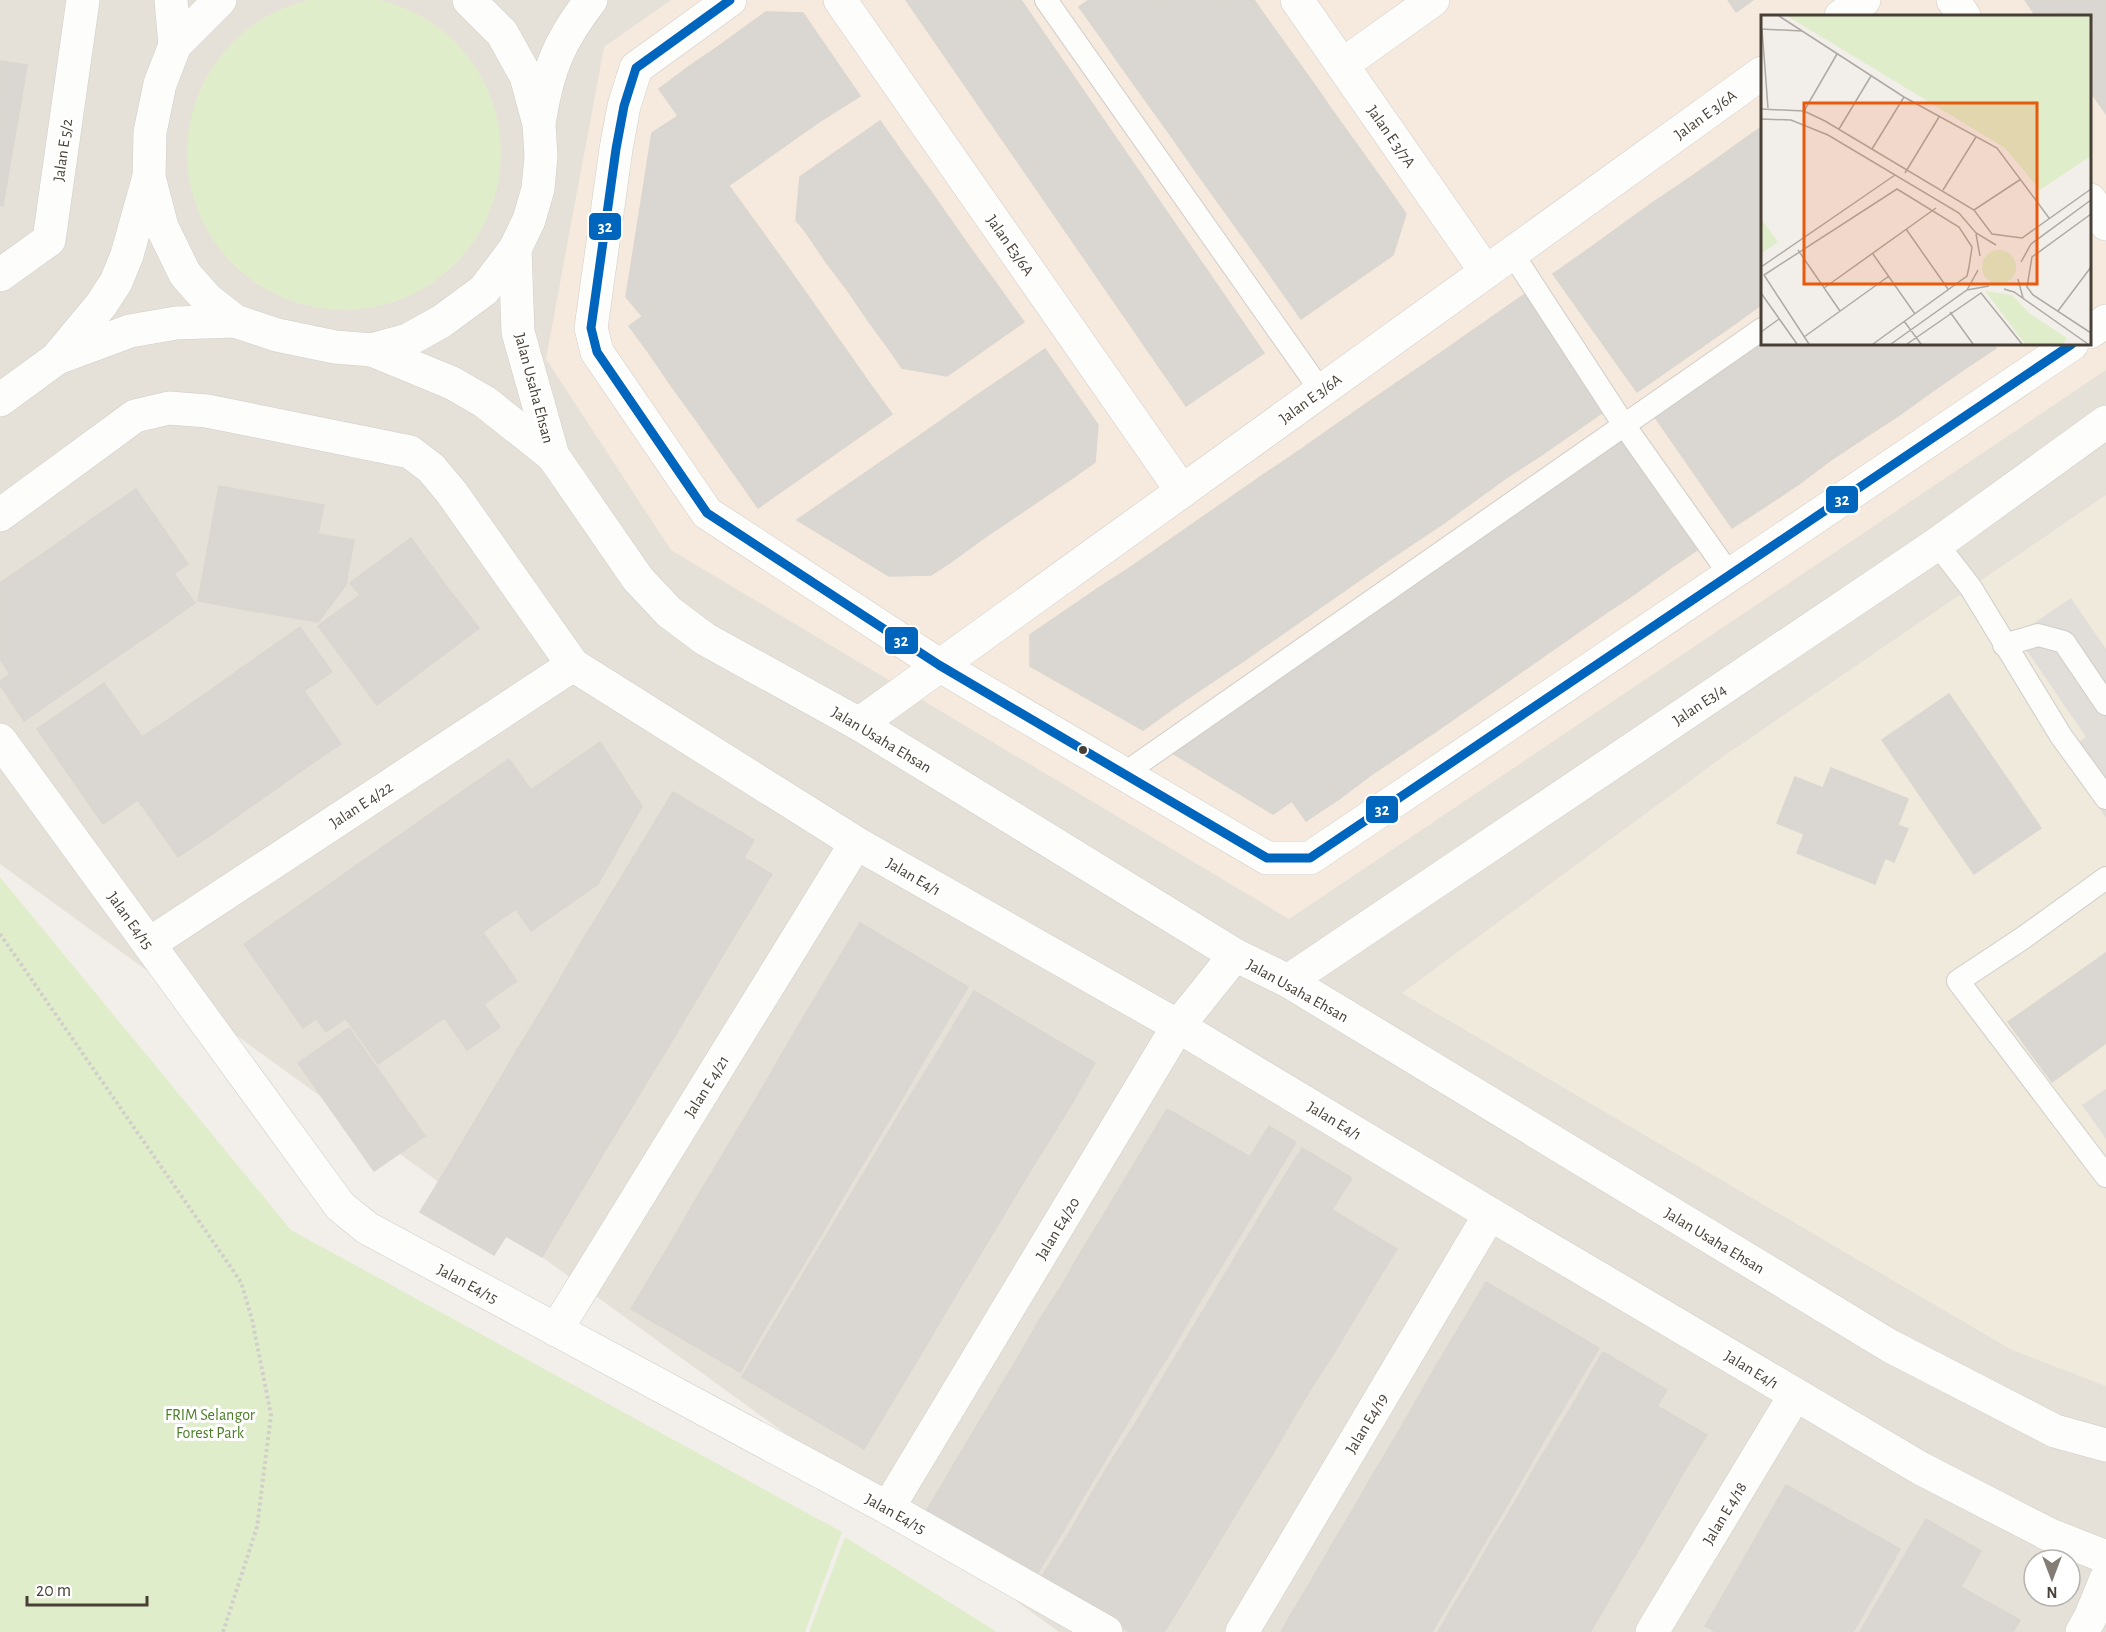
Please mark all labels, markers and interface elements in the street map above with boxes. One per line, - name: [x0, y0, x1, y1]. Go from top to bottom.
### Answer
- inset map: [1761, 15, 2091, 345]
- street label: Jalan E 3/6A: [1672, 87, 1740, 143]
- street label: Jalan E 3/7A: [1364, 103, 1418, 170]
- street label: Jalan E 5/2: [51, 118, 75, 182]
- line badge: 32: [588, 212, 622, 241]
- street label: Jalan E3/6A: [984, 212, 1037, 279]
- text: 32: [598, 219, 613, 235]
- street label: Jalan Usaha Ehsan: [512, 332, 556, 445]
- street label: Jalan E 3/6A: [1277, 371, 1345, 427]
- line badge: 32: [1825, 485, 1859, 514]
- text: 32: [1835, 492, 1850, 508]
- line badge: 32: [884, 626, 919, 655]
- text: 32: [894, 633, 909, 649]
- street label: Jalan E3/4: [1670, 681, 1729, 728]
- street label: Jalan Usaha Ehsan: [829, 704, 934, 776]
- unlabelled marker: [1077, 744, 1089, 756]
- street label: Jalan E 4/22: [327, 779, 396, 831]
- line badge: 32: [1365, 795, 1399, 824]
- text: 32: [1375, 802, 1390, 818]
- street label: Jalan E4/1: [884, 855, 943, 899]
- street label: Jalan E4/15: [104, 889, 156, 952]
- street label: Jalan Usaha Ehsan: [1244, 956, 1351, 1025]
- street label: Jalan E 4/21: [682, 1053, 732, 1120]
- street label: Jalan E4/1: [1305, 1099, 1364, 1143]
- street label: Jalan E4/20: [1033, 1194, 1083, 1263]
- street label: Jalan Usaha Ehsan: [1662, 1205, 1767, 1277]
- street label: Jalan E4/15: [434, 1261, 501, 1307]
- street label: Jalan E4/1: [1722, 1348, 1781, 1392]
- street label: Jalan E4/19: [1343, 1391, 1391, 1456]
- park label: FRIM Selangor Forest Park: [165, 1407, 256, 1441]
- street label: Jalan E 4/18: [1700, 1479, 1750, 1548]
- street label: Jalan E4/15: [863, 1491, 928, 1537]
- north arrow: [2022, 1548, 2082, 1608]
- scale bar: [27, 1569, 147, 1607]
- text: 20 m: [36, 1582, 71, 1600]
- text: N: [2046, 1584, 2058, 1600]

